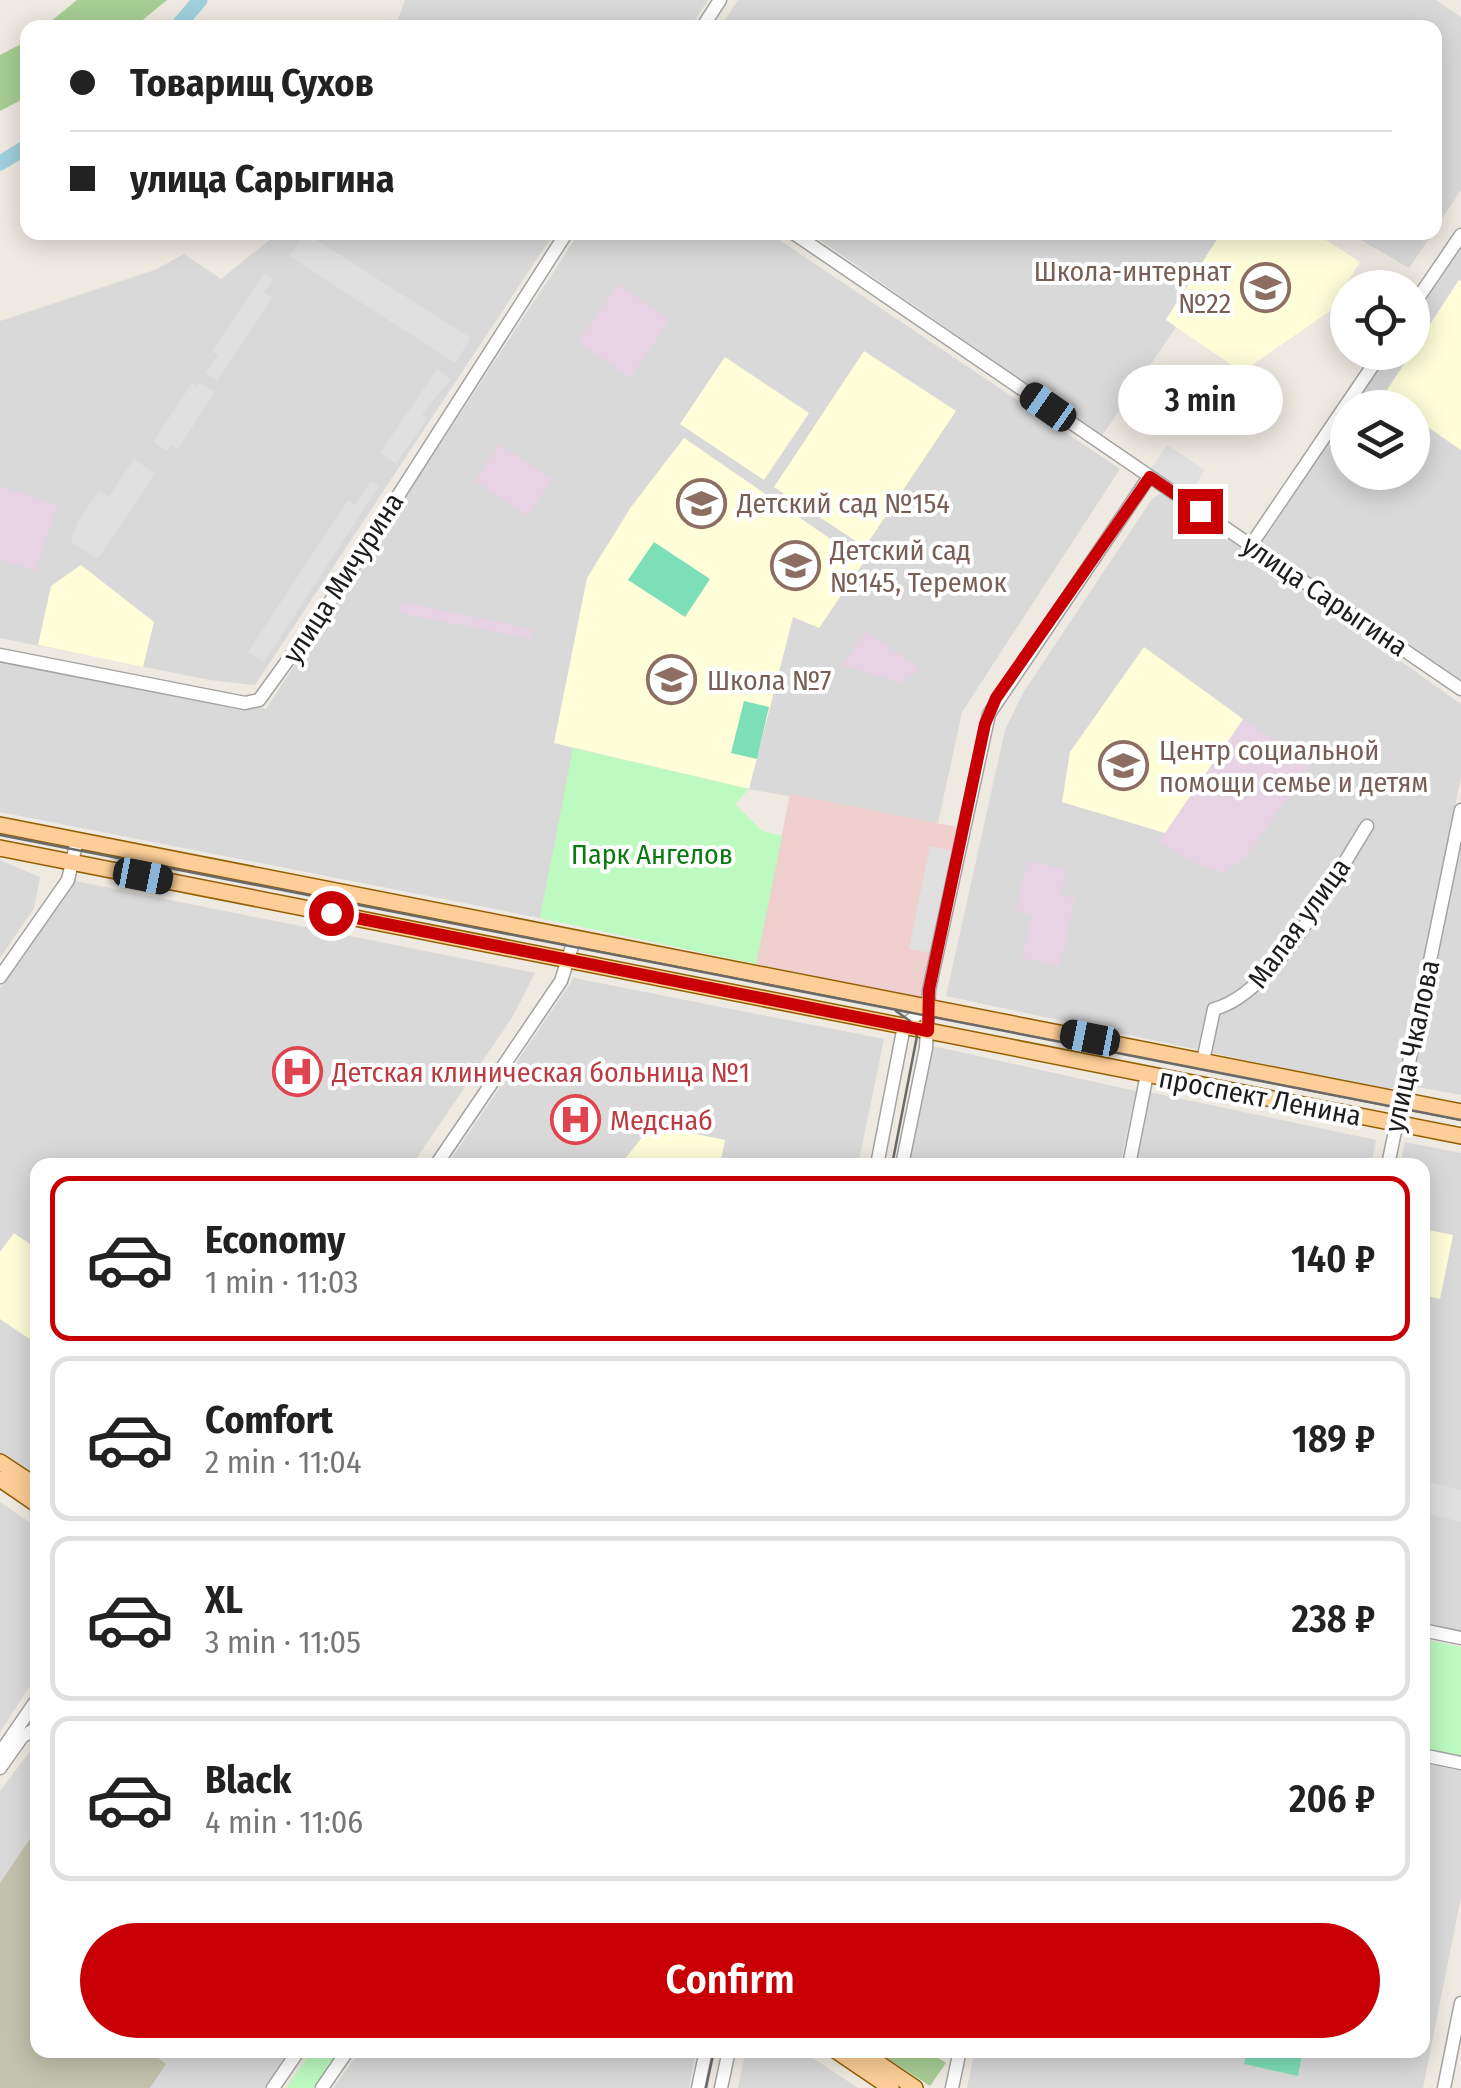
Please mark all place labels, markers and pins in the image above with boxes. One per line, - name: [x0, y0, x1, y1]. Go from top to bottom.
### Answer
- place label: Школа-интернат №22: [1034, 255, 1232, 320]
- school or university icon: Школа-интернат №22: [1240, 261, 1292, 313]
- school or university icon: Детский сад №154: [676, 477, 728, 529]
- place label: Детский сад №154: [736, 487, 950, 520]
- place label: Детский сад №145, Теремок: [829, 534, 1007, 599]
- school or university icon: Детский сад №145, Теремок: [769, 540, 821, 592]
- school or university icon: Школа №7: [646, 654, 698, 706]
- place label: Школа №7: [707, 664, 831, 697]
- place label: Центр социальной помощи семье и детям: [1159, 734, 1428, 799]
- school or university icon: Центр социальной помощи семье и детям: [1098, 740, 1150, 792]
- hospital icon: Детская клиническая больница №1: [271, 1046, 323, 1098]
- place label: Детская клиническая больница №1: [331, 1056, 750, 1089]
- hospital icon: Медснаб: [549, 1094, 601, 1146]
- place label: Медснаб: [610, 1104, 713, 1137]

